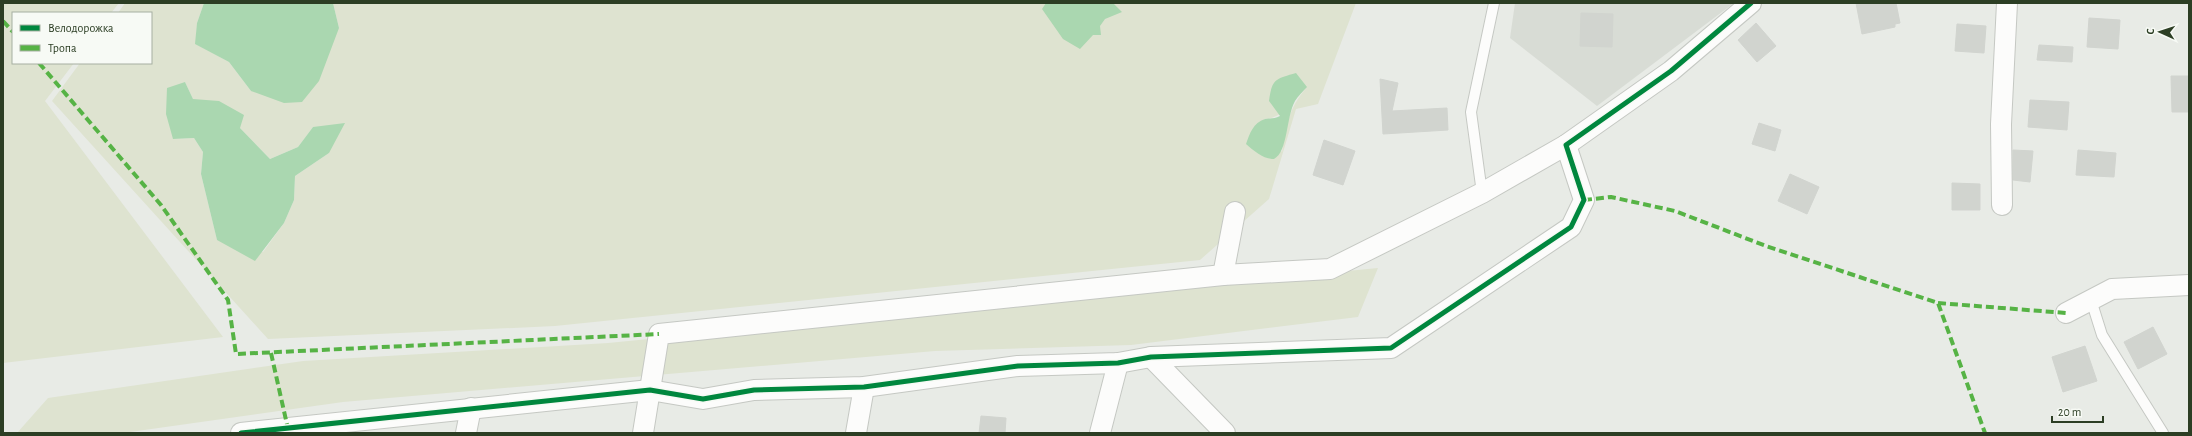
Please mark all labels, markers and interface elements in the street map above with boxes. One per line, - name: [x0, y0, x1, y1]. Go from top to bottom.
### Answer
- legend: [12, 12, 152, 64]
- north arrow: [2140, 12, 2180, 52]
- text: Велодорожка: [48, 22, 114, 34]
- text: С: [2145, 28, 2156, 35]
- text: Тропа: [48, 42, 77, 54]
- scale bar: [2052, 398, 2103, 424]
- text: 20 m: [2058, 406, 2081, 418]

